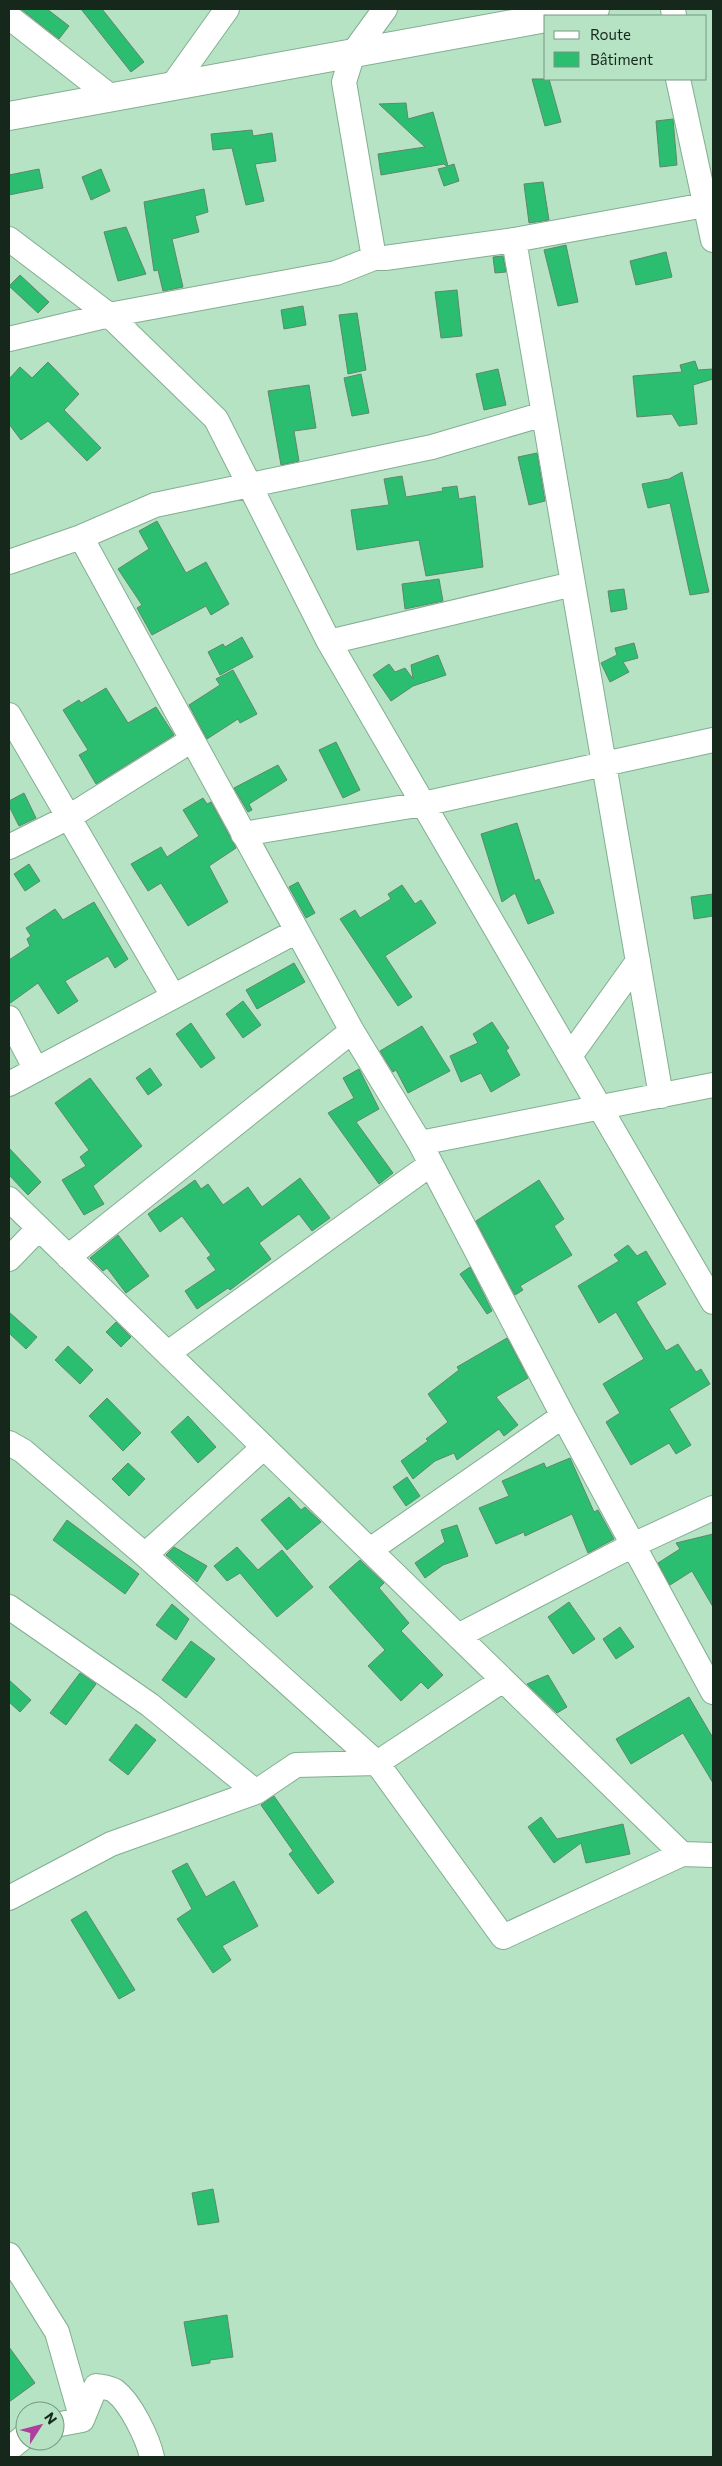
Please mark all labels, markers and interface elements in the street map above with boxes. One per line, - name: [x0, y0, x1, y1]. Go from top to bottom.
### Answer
- legend: [544, 15, 707, 80]
- text: Route: [590, 25, 631, 43]
- text: Bâtiment: [590, 50, 653, 68]
- north arrow: [15, 2401, 65, 2451]
- text: N: [41, 2409, 61, 2427]

